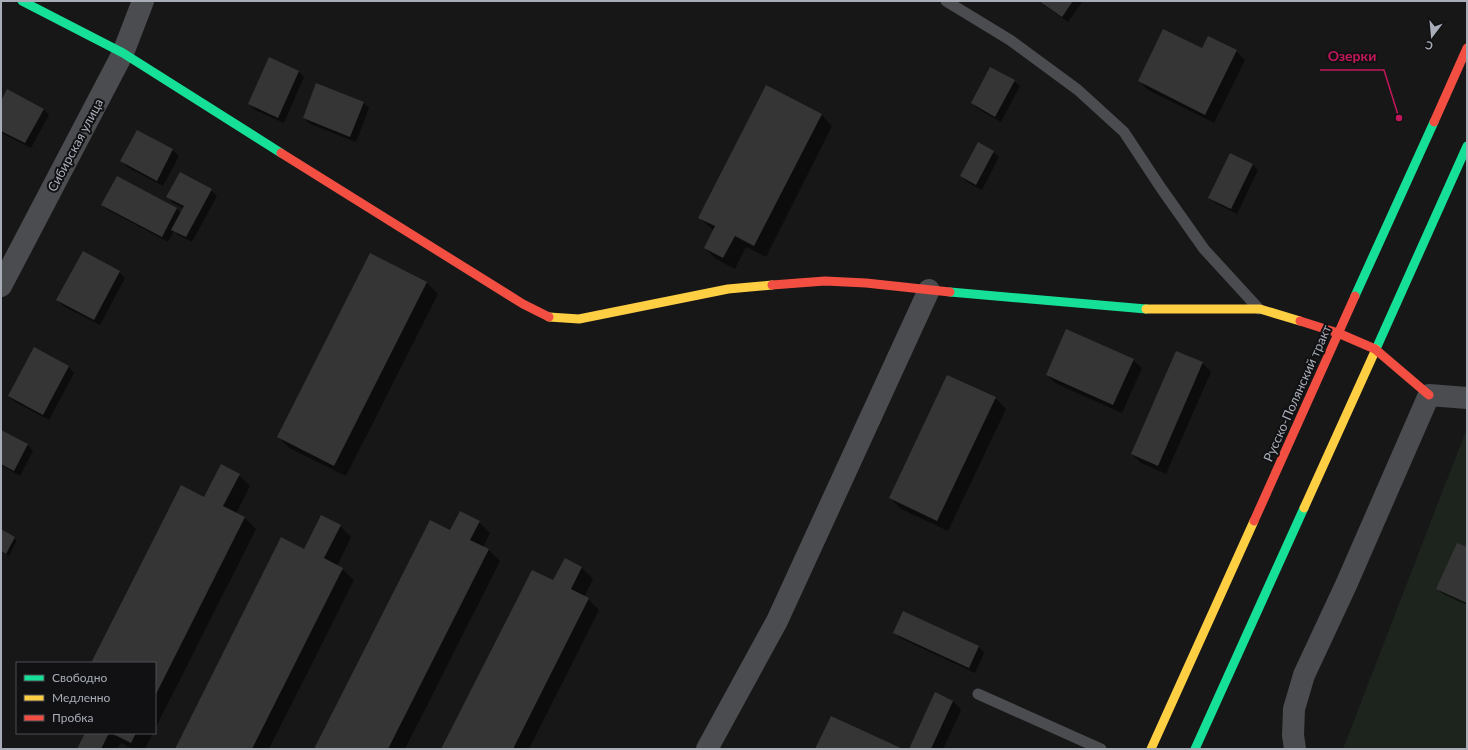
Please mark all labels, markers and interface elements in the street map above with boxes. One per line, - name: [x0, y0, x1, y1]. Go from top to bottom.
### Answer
- north arrow: [1412, 16, 1452, 56]
- text: С: [1423, 39, 1434, 53]
- callout: Озерки: [1320, 44, 1384, 70]
- text: Озерки: [1328, 47, 1376, 64]
- street label: Сибирская улица: [44, 96, 106, 194]
- street label: Русско-Полянский тракт: [1260, 322, 1335, 464]
- legend: [16, 662, 156, 734]
- text: Свободно: [52, 670, 108, 685]
- text: Медленно: [52, 690, 111, 705]
- text: Пробка: [52, 710, 93, 725]

